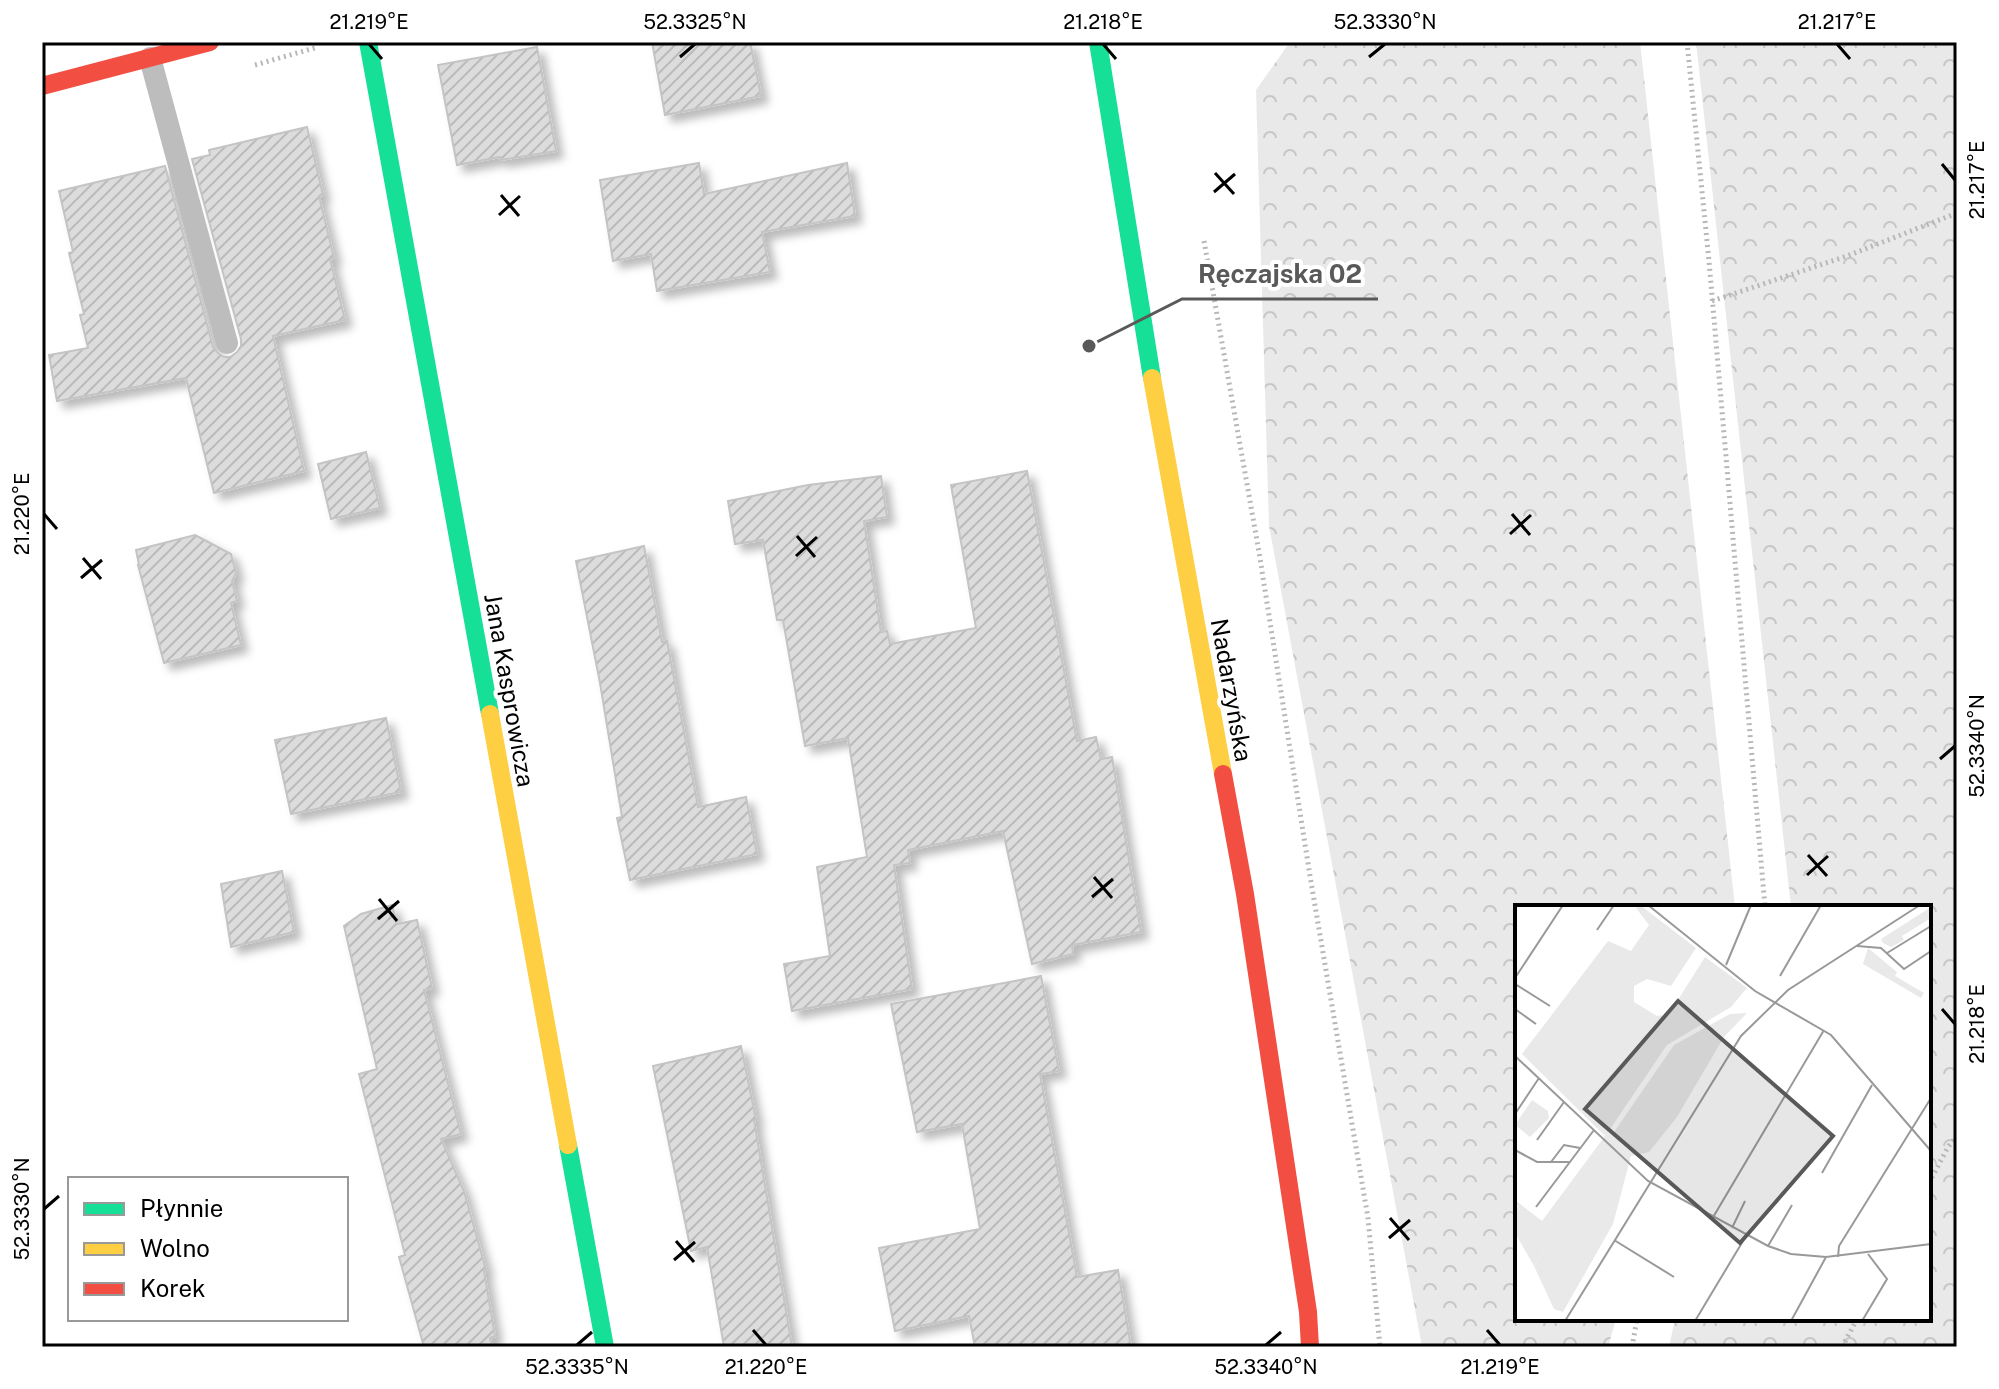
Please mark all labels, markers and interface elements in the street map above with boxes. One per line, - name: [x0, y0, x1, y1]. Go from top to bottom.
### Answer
- text: 21.219°E: [329, 10, 409, 34]
- text: 52.3325°N: [643, 10, 747, 34]
- text: 21.218°E: [1063, 10, 1143, 34]
- text: 52.3330°N: [1333, 10, 1437, 34]
- text: 21.217°E: [1798, 10, 1876, 34]
- text: 21.217°E: [1965, 141, 1989, 219]
- callout: Ręczajska 02: [1182, 249, 1378, 299]
- text: Ręczajska 02: [1198, 258, 1362, 289]
- text: 21.220°E: [10, 473, 34, 555]
- street label: Jana Kasprowicza: [479, 591, 541, 789]
- street label: Nadarzyńska: [1206, 616, 1258, 764]
- text: 52.3340°N: [1965, 694, 1989, 798]
- inset map: [1515, 905, 1931, 1321]
- text: 21.218°E: [1965, 984, 1989, 1064]
- text: 52.3330°N: [10, 1157, 34, 1261]
- legend: [68, 1177, 348, 1321]
- text: Płynnie: [140, 1194, 223, 1222]
- text: Wolno: [140, 1234, 210, 1262]
- text: Korek: [140, 1274, 206, 1302]
- text: 52.3335°N: [525, 1355, 629, 1379]
- text: 21.220°E: [725, 1355, 807, 1379]
- text: 52.3340°N: [1214, 1355, 1318, 1379]
- text: 21.219°E: [1460, 1355, 1540, 1379]

